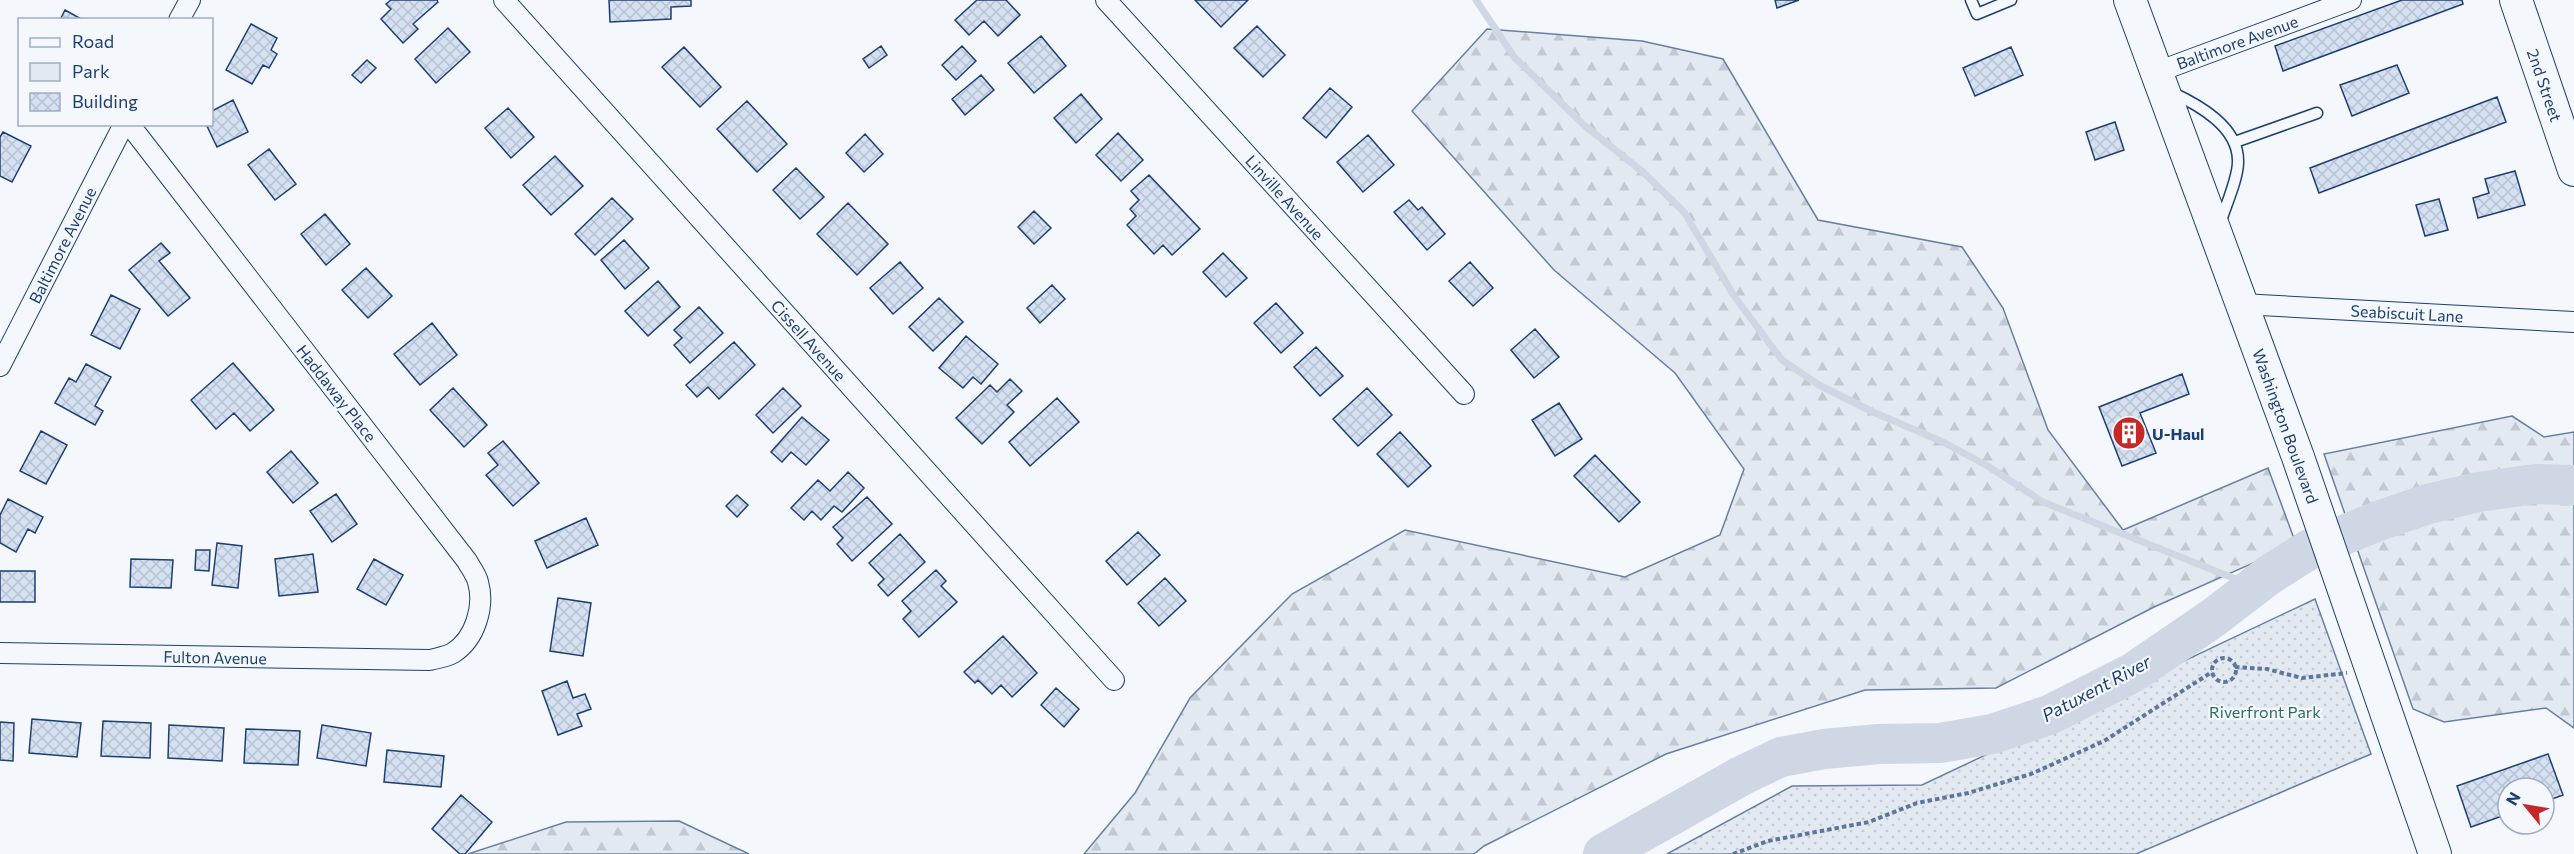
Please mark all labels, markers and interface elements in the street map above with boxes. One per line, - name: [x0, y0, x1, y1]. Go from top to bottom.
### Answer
- street label: Baltimore Avenue: [2174, 11, 2300, 73]
- legend: [18, 18, 213, 126]
- text: Road: [72, 30, 114, 52]
- street label: 2nd Street: [2524, 46, 2566, 124]
- text: Park: [72, 60, 110, 82]
- text: Building: [72, 90, 138, 112]
- street label: Linville Avenue: [1242, 151, 1328, 243]
- street label: Baltimore Avenue: [24, 184, 100, 306]
- street label: Cissell Avenue: [768, 296, 850, 384]
- street label: Seabiscuit Lane: [2350, 301, 2464, 325]
- street label: Haddaway Place: [293, 341, 381, 445]
- street label: Washington Boulevard: [2249, 346, 2323, 506]
- building icon: U-Haul: [2111, 415, 2147, 451]
- place label: U-Haul: [2152, 424, 2204, 443]
- street label: Fulton Avenue: [163, 647, 267, 667]
- water label: Patuxent River: [2038, 650, 2155, 726]
- park label: Riverfront Park: [2209, 702, 2321, 721]
- north arrow: [2496, 776, 2556, 836]
- text: N: [2501, 788, 2524, 808]

